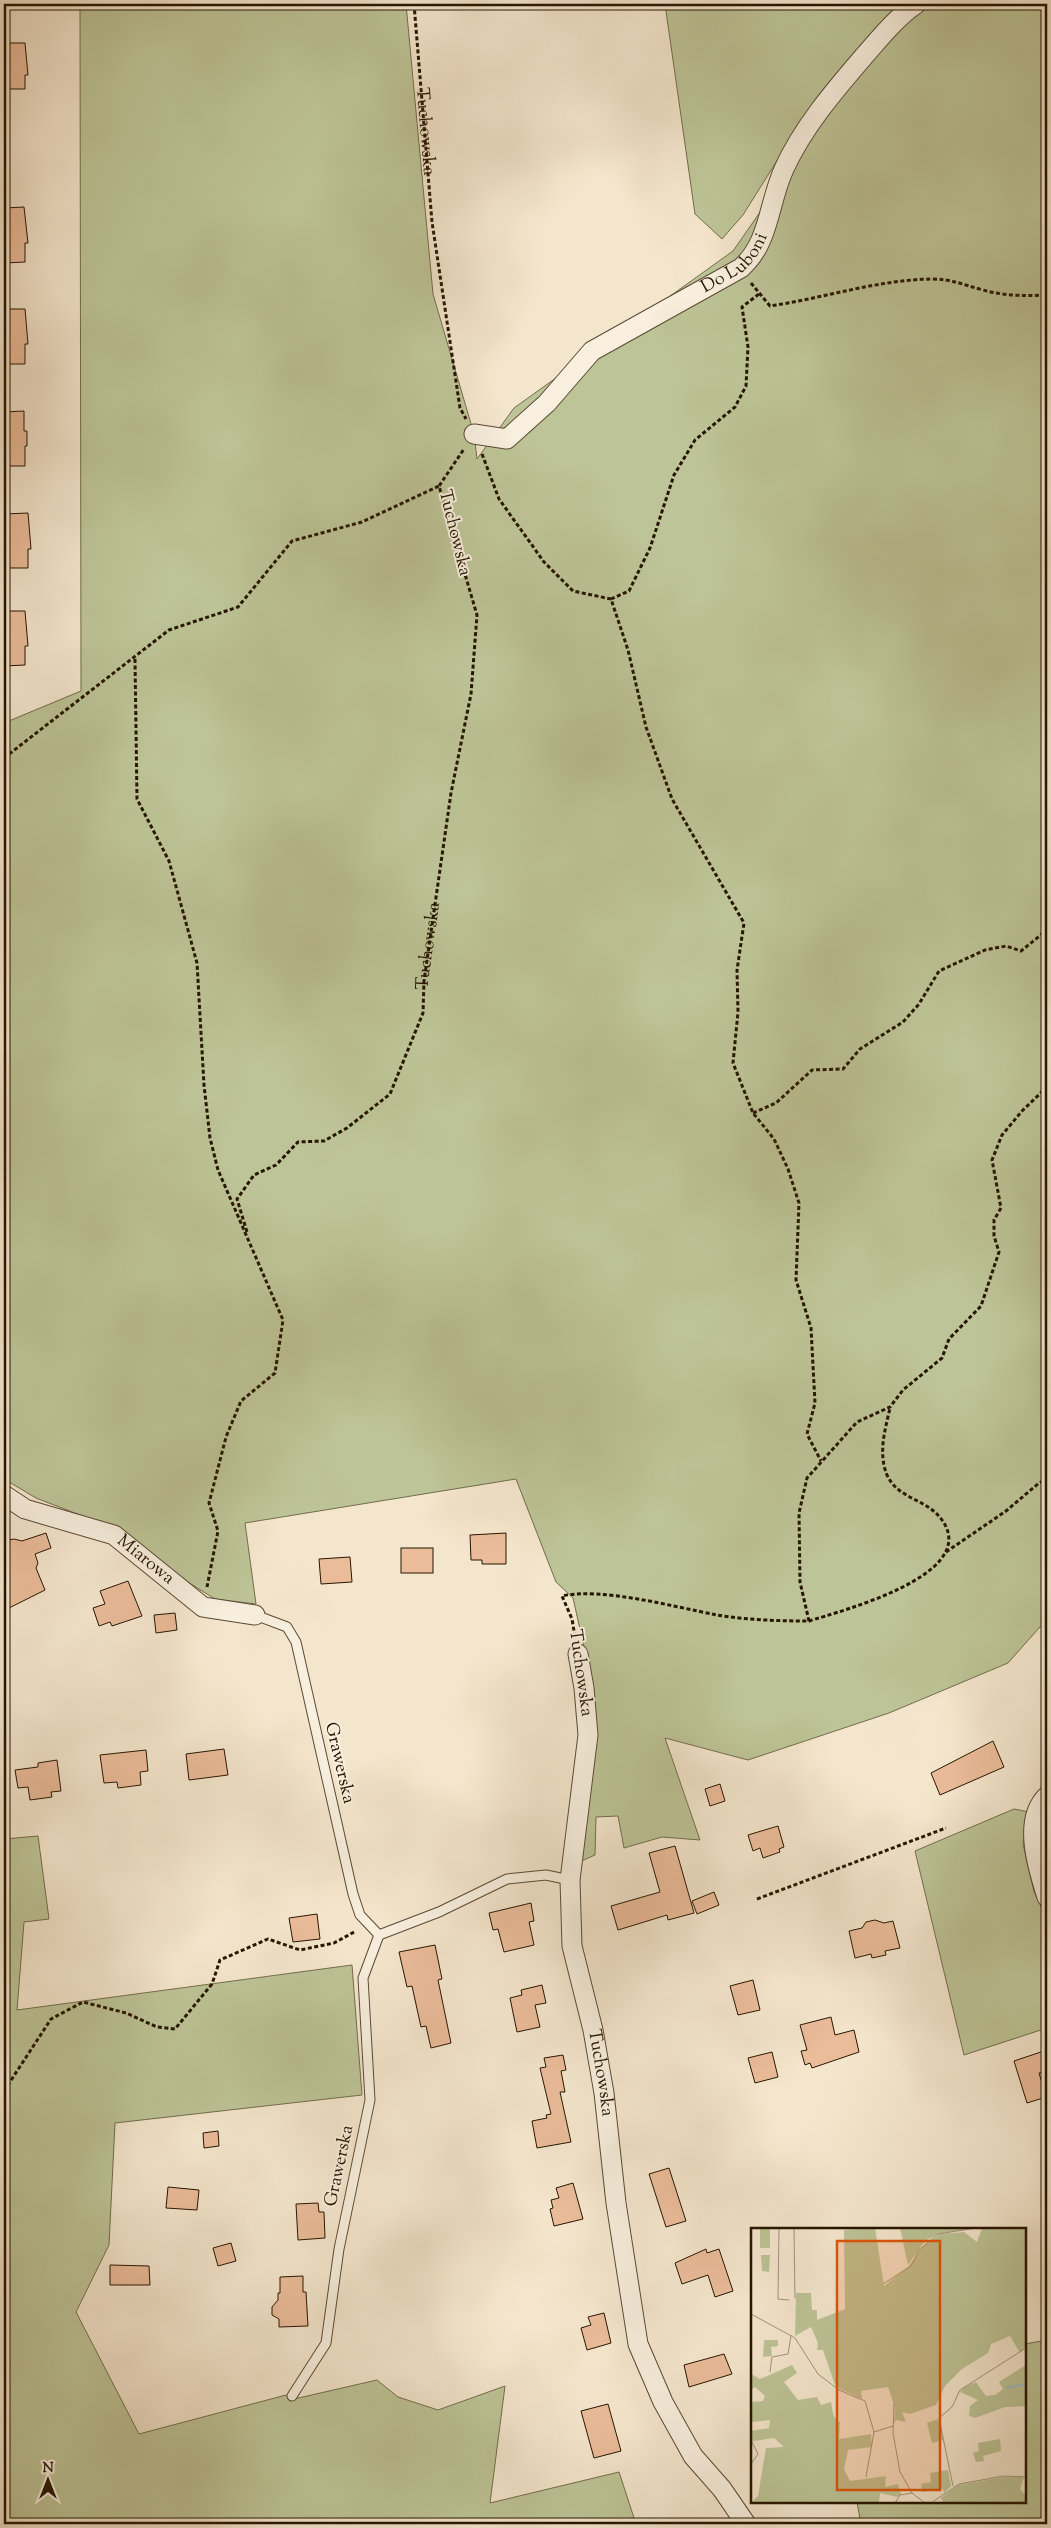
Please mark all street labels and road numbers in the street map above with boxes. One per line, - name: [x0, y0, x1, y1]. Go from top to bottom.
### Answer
- street label: Tuchowska: [408, 87, 441, 176]
- street label: Do Luboni: [696, 229, 775, 301]
- street label: Tuchowska: [431, 487, 477, 579]
- street label: Tuchowska: [411, 901, 448, 990]
- street label: Miarowa: [111, 1529, 180, 1592]
- street label: Tuchowska: [561, 1628, 599, 1718]
- street label: Grawerska: [317, 1720, 361, 1806]
- street label: Tuchowska: [580, 2027, 619, 2118]
- street label: Grawerska: [319, 2123, 361, 2209]

